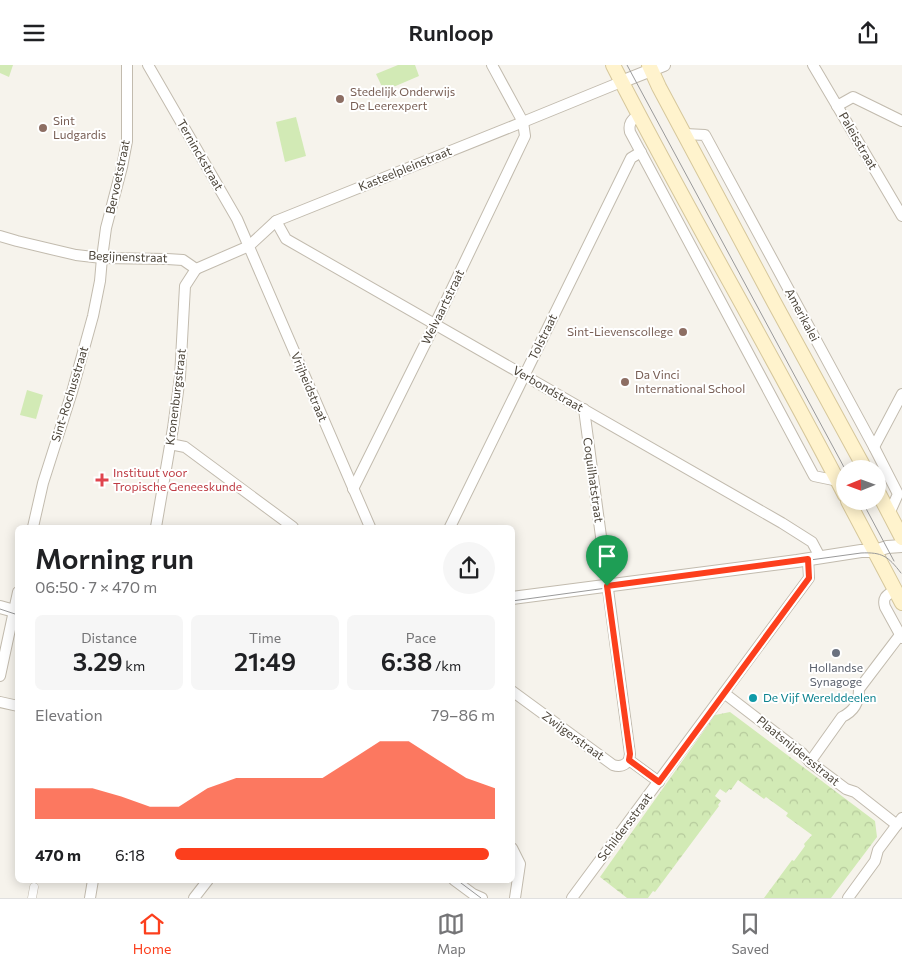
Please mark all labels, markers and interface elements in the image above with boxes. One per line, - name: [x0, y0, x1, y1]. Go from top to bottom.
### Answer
- icon: menu: [20, 19, 48, 47]
- text: Runloop: [408, 19, 494, 46]
- icon: share: [854, 19, 882, 47]
- place label: Stedelijk Onderwijs De Leerexpert: [350, 84, 455, 112]
- marker: Stedelijk Onderwijs De Leerexpert: [334, 93, 346, 105]
- street label: Paleisstraat: [837, 109, 881, 172]
- place label: Sint Ludgardis: [53, 113, 106, 141]
- street label: Terninckstraat: [175, 117, 227, 193]
- marker: Sint Ludgardis: [37, 122, 49, 134]
- street label: Bervoetstraat: [102, 138, 132, 215]
- street label: Kasteelpleinstraat: [356, 143, 453, 193]
- street label: Begijnenstraat: [88, 248, 168, 264]
- street label: Welvaartstraat: [418, 267, 466, 346]
- street label: Amerikalei: [783, 286, 823, 344]
- street label: Tolstraat: [525, 311, 559, 362]
- place label: Sint-Lievenscollege: [567, 324, 673, 338]
- marker: Sint-Lievenscollege: [677, 326, 689, 338]
- street label: Sint-Rochusstraat: [48, 344, 90, 443]
- street label: Kronenburgstraat: [162, 348, 188, 446]
- street label: Vrijheidstraat: [289, 350, 331, 424]
- street label: Verbondstraat: [511, 362, 586, 414]
- place label: Da Vinci International School: [635, 367, 745, 395]
- marker: Da Vinci International School: [619, 376, 631, 388]
- street label: Coquilhatstraat: [581, 436, 607, 523]
- north arrow: [836, 460, 886, 510]
- map controls: [836, 460, 886, 510]
- place label: Instituut voor Tropische Geneeskunde: [113, 465, 242, 493]
- marker: Instituut voor Tropische Geneeskunde: [95, 473, 109, 487]
- pin: [586, 535, 628, 586]
- text: Morning run: [35, 541, 194, 575]
- button: share: [443, 542, 495, 594]
- icon: arrive: [593, 542, 621, 570]
- text: 06:50 · 7 × 470 m: [35, 577, 157, 596]
- text: Distance: [81, 629, 137, 646]
- text: Time: [249, 629, 281, 646]
- text: Pace: [406, 629, 436, 646]
- text: 3.29: [73, 646, 123, 676]
- text: 21:49: [234, 646, 296, 676]
- text: 6:38: [381, 646, 432, 676]
- marker: Hollandse Synagoge: [830, 647, 842, 659]
- text: km: [123, 657, 145, 674]
- text: /km: [432, 657, 461, 674]
- place label: Hollandse Synagoge: [809, 660, 863, 688]
- place label: De Vijf Werelddeelen: [763, 690, 876, 704]
- marker: De Vijf Werelddeelen: [747, 692, 759, 704]
- text: Elevation: [35, 705, 103, 724]
- text: 79–86 m: [431, 705, 495, 724]
- street label: Zwijgerstraat: [540, 708, 607, 762]
- street label: Plaatsnijdersstraat: [754, 713, 843, 788]
- street label: Schildersstraat: [594, 789, 654, 863]
- text: 470 m: [35, 845, 81, 864]
- text: 6:18: [115, 845, 145, 864]
- tab: Home: [133, 910, 171, 957]
- tab: Map: [437, 910, 466, 957]
- tab: Saved: [731, 910, 769, 957]

